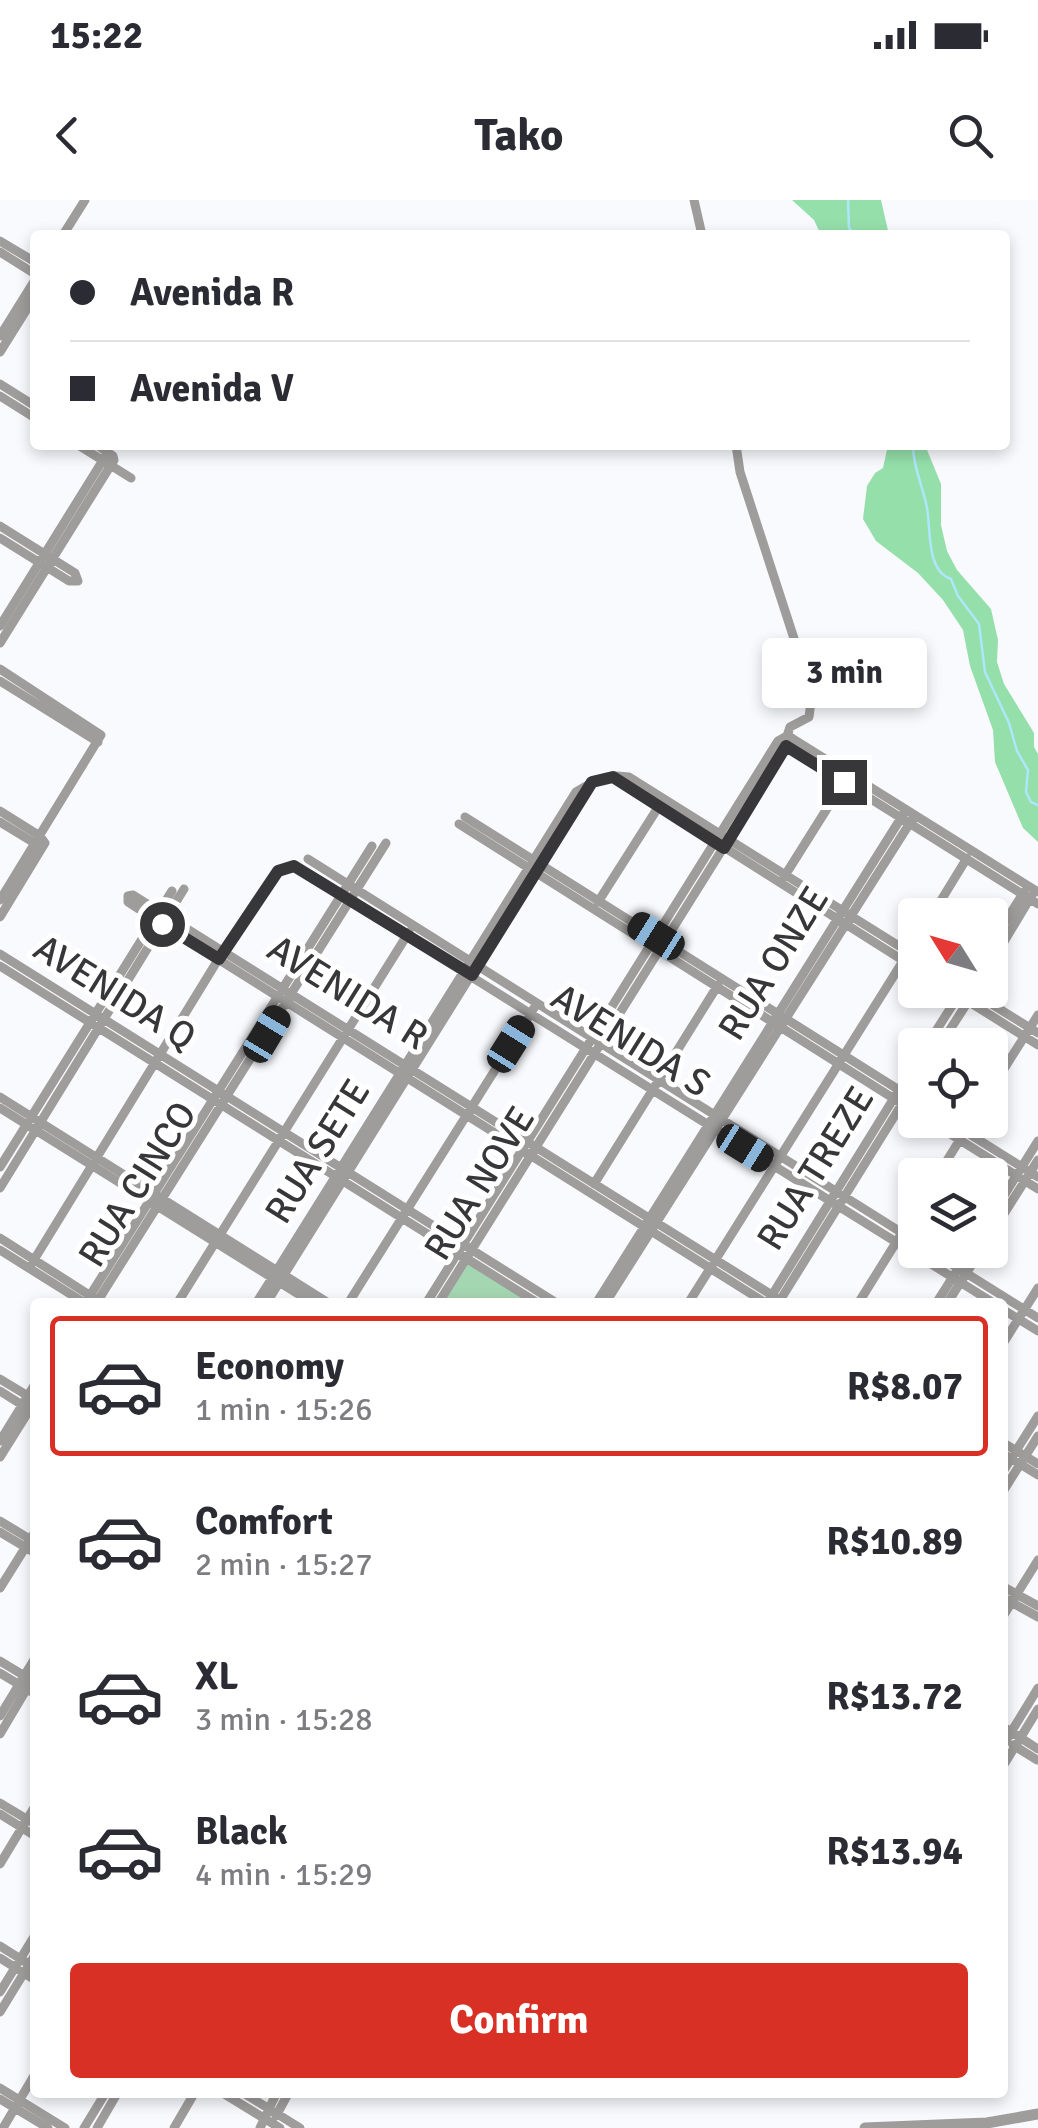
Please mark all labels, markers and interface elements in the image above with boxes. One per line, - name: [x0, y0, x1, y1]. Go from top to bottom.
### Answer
- text: 15:22: [50, 12, 143, 59]
- icon: back: [40, 108, 95, 163]
- text: Tako: [474, 108, 564, 163]
- icon: search: [943, 108, 998, 163]
- text: Avenida R: [130, 269, 294, 316]
- text: Avenida V: [130, 365, 294, 412]
- callout: 3 min: [762, 637, 926, 707]
- text: 3 min: [806, 653, 883, 692]
- route end: [822, 760, 867, 805]
- street label: RUA ONZE: [708, 878, 839, 1049]
- north arrow: [898, 898, 1008, 1008]
- map controls: [898, 898, 1008, 1268]
- route start: [140, 902, 185, 947]
- car: [623, 907, 689, 965]
- street label: AVENIDA Q: [25, 924, 204, 1061]
- street label: AVENIDA R: [259, 925, 437, 1060]
- street label: AVENIDA S: [543, 973, 719, 1108]
- car: [239, 1001, 295, 1067]
- car: [482, 1011, 540, 1077]
- button: locate: [898, 1028, 1008, 1138]
- street label: RUA SETE: [255, 1070, 380, 1232]
- street label: RUA TREZE: [747, 1078, 884, 1259]
- street label: RUA CINCO: [68, 1093, 207, 1276]
- street label: RUA NOVE: [414, 1098, 545, 1269]
- car: [712, 1119, 778, 1177]
- button: layers: [898, 1158, 1008, 1268]
- icon: car: [75, 1341, 165, 1431]
- text: Economy: [195, 1343, 344, 1390]
- text: R$8.07: [847, 1363, 963, 1410]
- text: 1 min · 15:26: [195, 1390, 373, 1429]
- icon: car: [75, 1496, 165, 1586]
- text: Comfort: [195, 1498, 333, 1545]
- text: R$10.89: [826, 1518, 963, 1565]
- text: 2 min · 15:27: [195, 1545, 373, 1584]
- icon: car: [75, 1651, 165, 1741]
- text: XL: [195, 1653, 238, 1700]
- text: R$13.72: [826, 1673, 963, 1720]
- text: 3 min · 15:28: [195, 1700, 373, 1739]
- icon: car: [75, 1806, 165, 1896]
- text: Black: [195, 1808, 288, 1855]
- text: R$13.94: [826, 1828, 963, 1875]
- text: 4 min · 15:29: [195, 1855, 373, 1894]
- button: Confirm: [70, 1963, 968, 2078]

